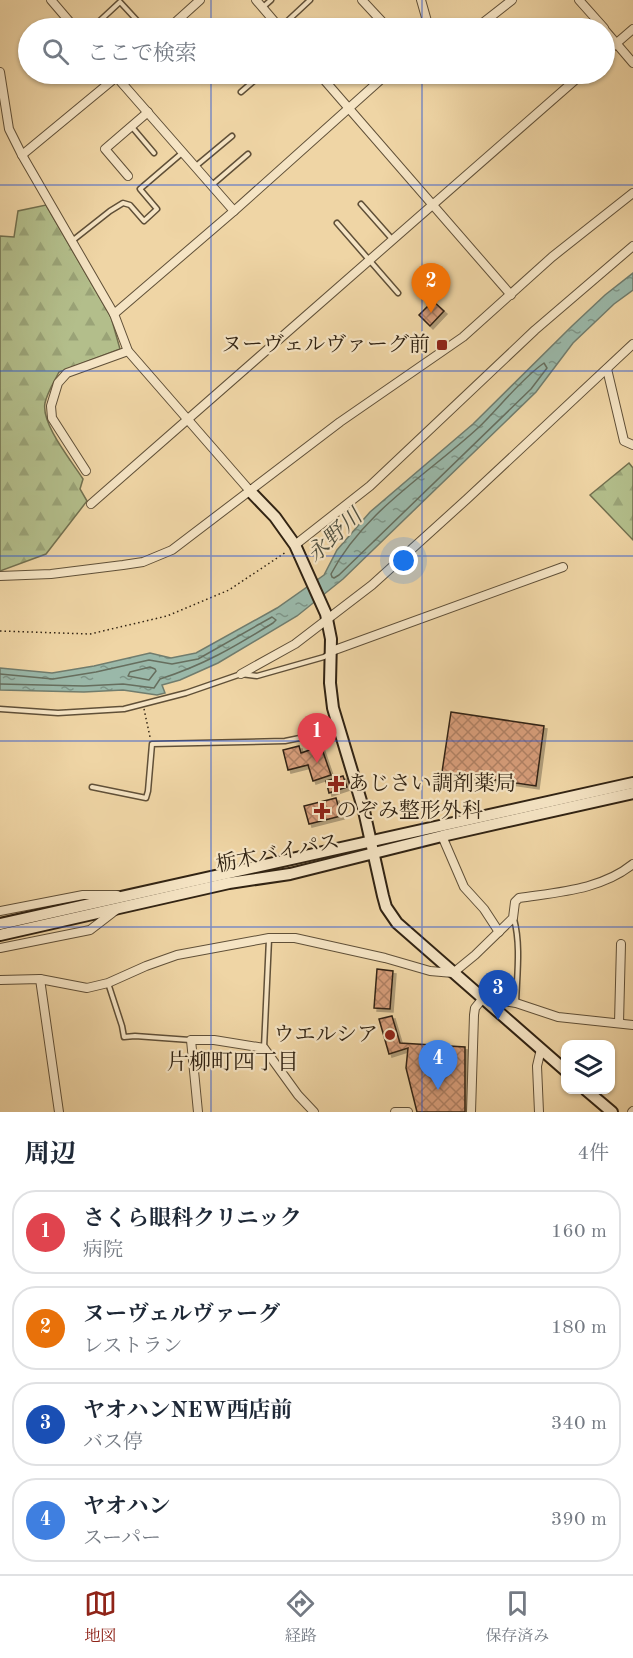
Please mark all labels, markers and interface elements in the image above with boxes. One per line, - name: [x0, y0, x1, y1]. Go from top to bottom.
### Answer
- search box: [18, 18, 615, 84]
- icon: search: [39, 35, 72, 68]
- text: ここで検索: [87, 43, 197, 65]
- pin: 2: [412, 264, 450, 313]
- place label: ヌーヴェルヴァーグ前: [221, 333, 430, 356]
- marker: ヌーヴェルヴァーグ前: [435, 338, 449, 352]
- water label: 永野川: [302, 503, 368, 567]
- your location: [389, 546, 418, 575]
- pin: 1: [298, 714, 336, 763]
- place label: あじさい調剤薬局: [348, 772, 516, 795]
- marker: あじさい調剤薬局: [329, 777, 343, 791]
- place label: のぞみ整形外科: [336, 799, 483, 822]
- marker: のぞみ整形外科: [313, 802, 331, 820]
- street label: 栃木バイパス: [214, 830, 342, 876]
- pin: 3: [478, 970, 518, 1020]
- place label: ウエルシア: [274, 1024, 378, 1046]
- marker: ウエルシア: [383, 1028, 397, 1042]
- pin: 4: [418, 1040, 458, 1090]
- map controls: [561, 1040, 615, 1094]
- button: layers: [561, 1040, 615, 1094]
- district label: 片柳町四丁目: [167, 1050, 299, 1074]
- text: 周辺: [24, 1142, 76, 1168]
- text: 4件: [577, 1144, 609, 1164]
- text: さくら眼科クリニック: [83, 1208, 302, 1230]
- text: 1: [40, 1222, 51, 1242]
- text: 160 m: [551, 1222, 607, 1242]
- text: 病院: [83, 1241, 123, 1261]
- text: ヌーヴェルヴァーグ: [83, 1304, 280, 1326]
- text: 2: [40, 1318, 51, 1338]
- text: 180 m: [551, 1318, 607, 1338]
- text: レストラン: [83, 1337, 182, 1357]
- text: ヤオハンNEW西店前: [83, 1400, 292, 1422]
- text: 3: [40, 1414, 51, 1434]
- text: 340 m: [551, 1414, 607, 1434]
- text: バス停: [83, 1433, 143, 1453]
- text: ヤオハン: [83, 1496, 171, 1518]
- text: 4: [40, 1510, 51, 1530]
- text: 390 m: [551, 1510, 607, 1530]
- text: スーパー: [83, 1529, 161, 1549]
- tab: 地図: [84, 1587, 117, 1647]
- tab: 経路: [284, 1587, 317, 1647]
- tab: 保存済み: [485, 1587, 549, 1647]

